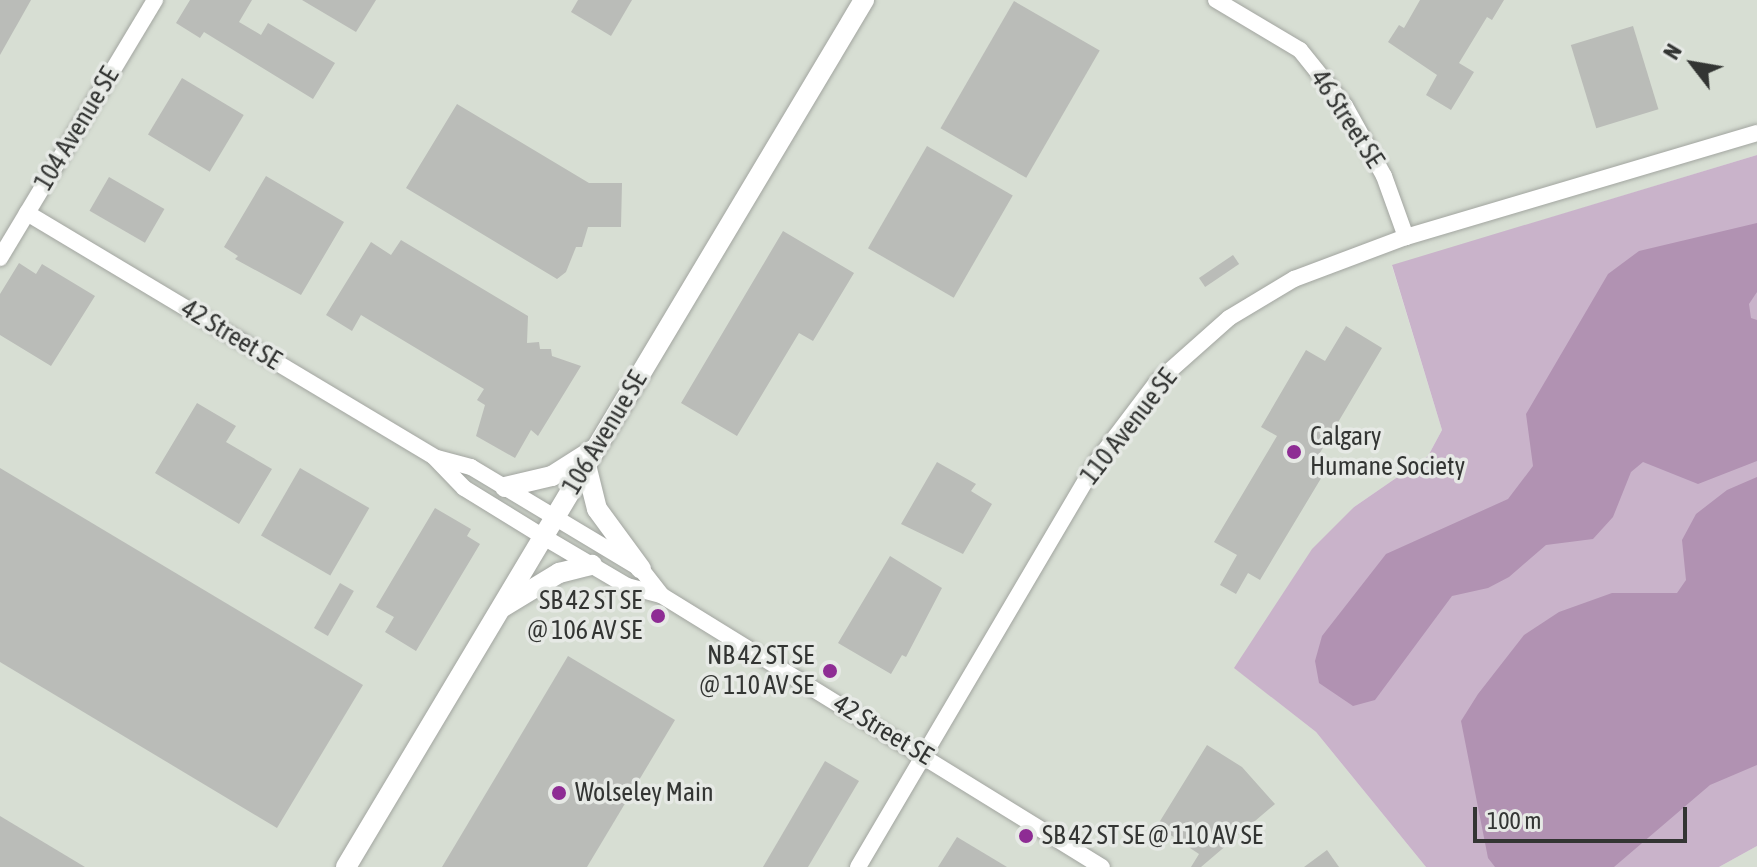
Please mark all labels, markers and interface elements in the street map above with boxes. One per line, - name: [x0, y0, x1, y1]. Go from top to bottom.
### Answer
- north arrow: [1653, 24, 1733, 104]
- text: N: [1658, 39, 1687, 64]
- street label: 104 Avenue SE: [28, 62, 126, 196]
- street label: 46 Street SE: [1304, 64, 1390, 174]
- street label: 42 Street SE: [176, 293, 286, 377]
- street label: 110 Avenue SE: [1074, 363, 1184, 491]
- street label: 106 Avenue SE: [556, 366, 654, 500]
- place label: Calgary Humane Society: [1310, 421, 1465, 482]
- marker: Calgary Humane Society: [1285, 443, 1303, 461]
- place label: SB 42 ST SE @ 106 AV SE: [527, 585, 642, 646]
- marker: SB 42 ST SE @ 106 AV SE: [649, 607, 667, 625]
- place label: NB 42 ST SE @ 110 AV SE: [699, 640, 814, 702]
- marker: NB 42 ST SE @ 110 AV SE: [821, 662, 839, 680]
- street label: 42 Street SE: [828, 688, 938, 772]
- place label: Wolseley Main: [575, 777, 714, 809]
- marker: Wolseley Main: [550, 784, 568, 802]
- scale bar: [1477, 791, 1691, 841]
- text: 100 m: [1487, 807, 1541, 834]
- place label: SB 42 ST SE @ 110 AV SE: [1042, 820, 1263, 852]
- marker: SB 42 ST SE @ 110 AV SE: [1017, 827, 1035, 845]

